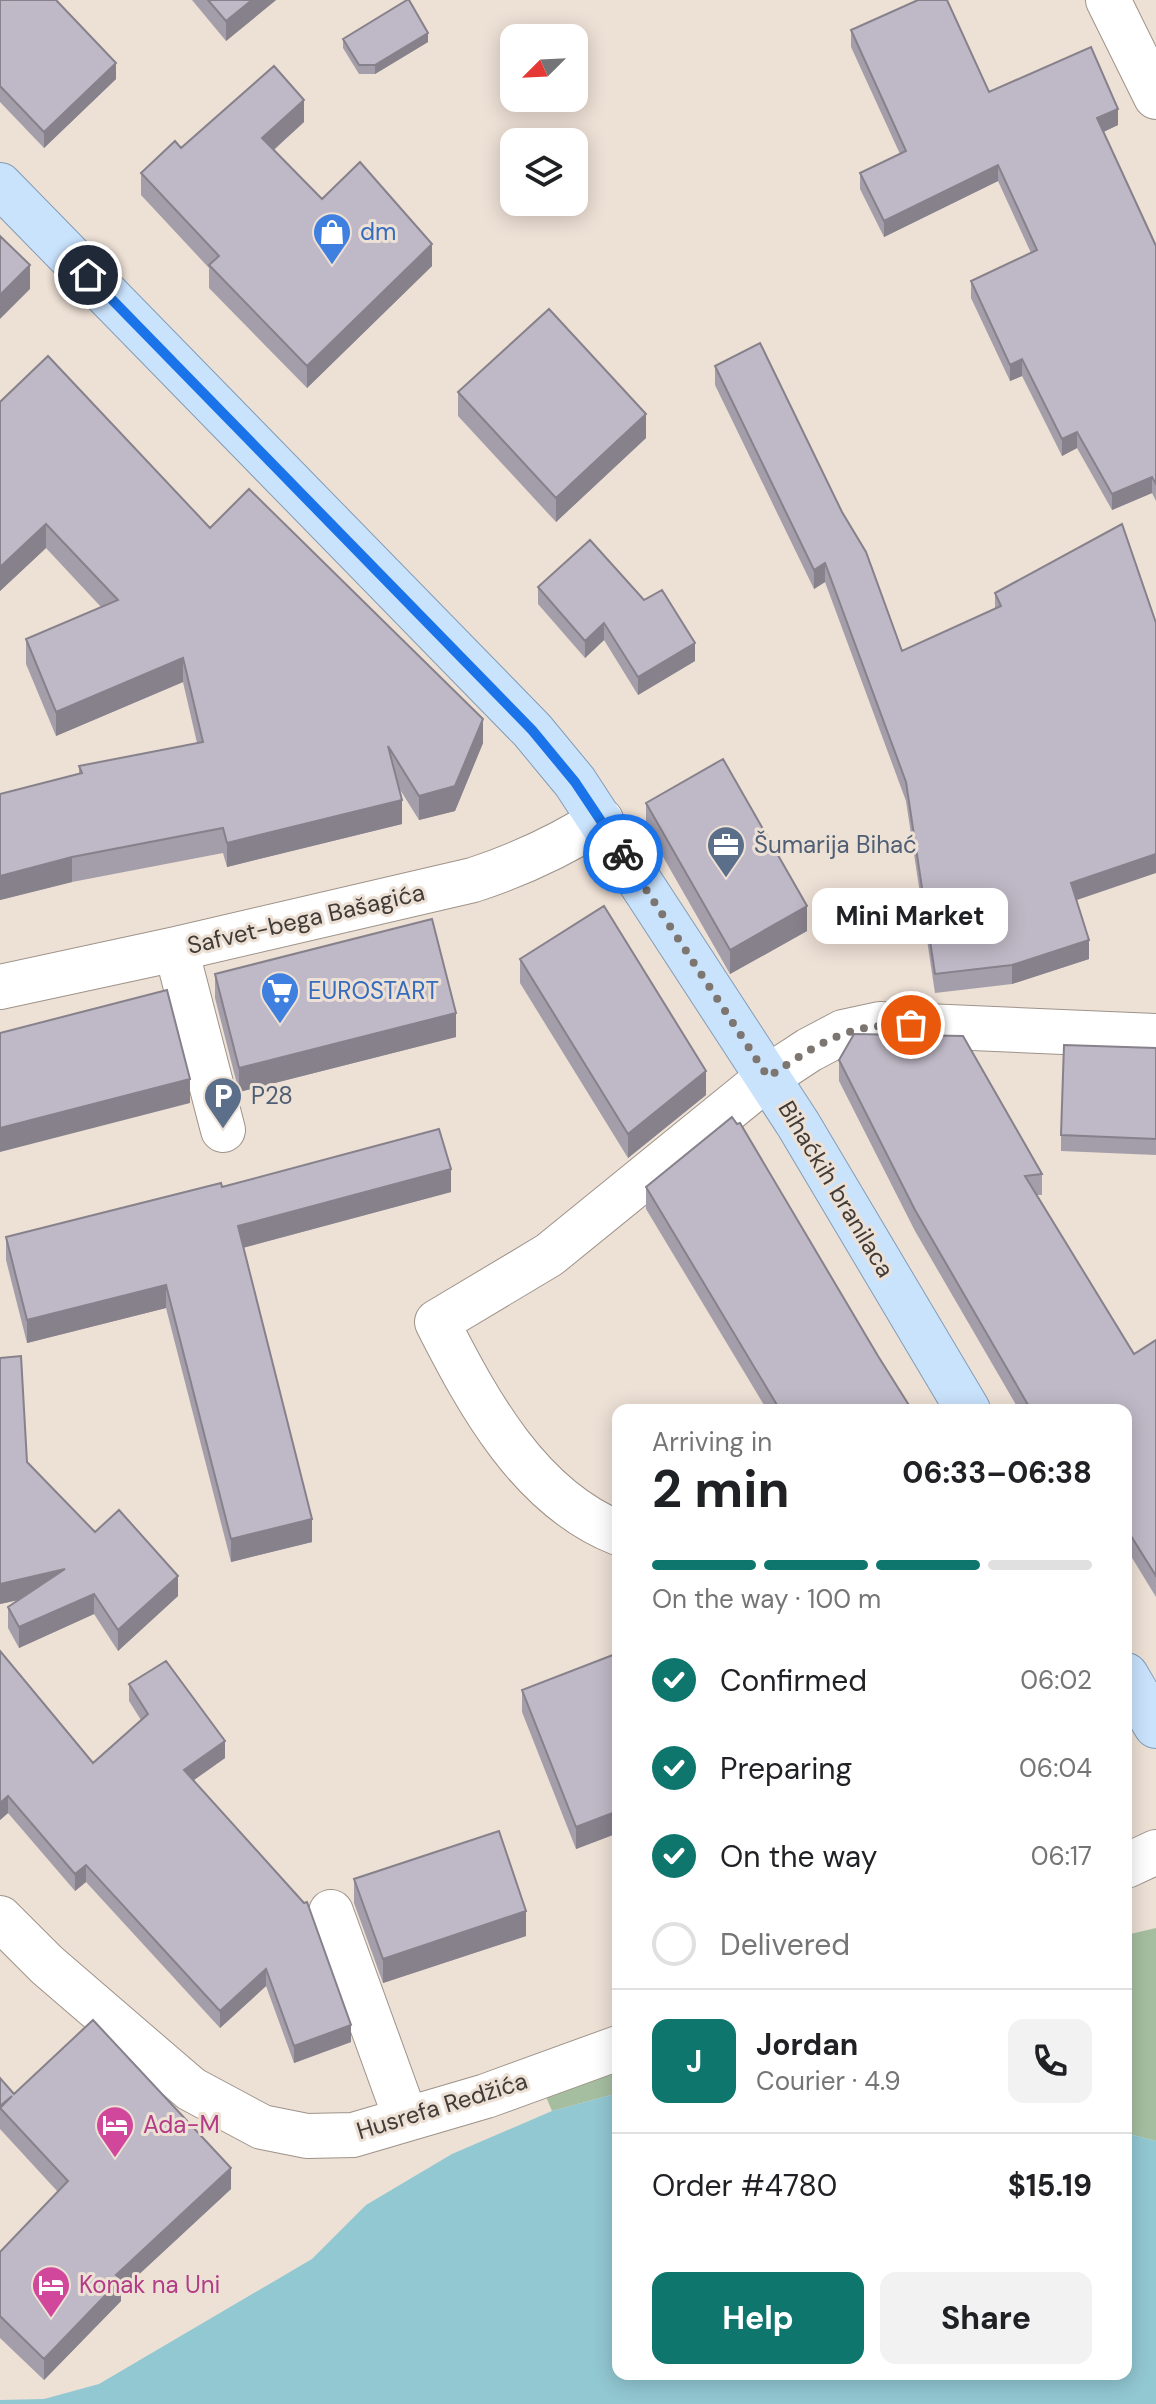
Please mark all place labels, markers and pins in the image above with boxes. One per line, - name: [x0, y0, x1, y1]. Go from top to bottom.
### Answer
- shop icon: dm: [311, 211, 353, 266]
- place label: dm: [360, 216, 396, 247]
- pin: [54, 241, 122, 309]
- office icon: Šumarija Bihać: [705, 824, 747, 879]
- place label: Šumarija Bihać: [754, 829, 917, 860]
- callout: Mini Market: [813, 889, 1009, 945]
- supermarket icon: EUROSTART: [259, 970, 301, 1025]
- place label: EUROSTART: [308, 975, 439, 1006]
- pin: [877, 991, 945, 1059]
- parking icon: P28: [202, 1075, 244, 1130]
- place label: P28: [251, 1080, 293, 1111]
- hotel icon: Ada-M: [94, 2104, 136, 2159]
- place label: Ada-M: [143, 2109, 220, 2140]
- hotel icon: Konak na Uni: [30, 2264, 72, 2319]
- place label: Konak na Uni: [79, 2269, 220, 2300]

